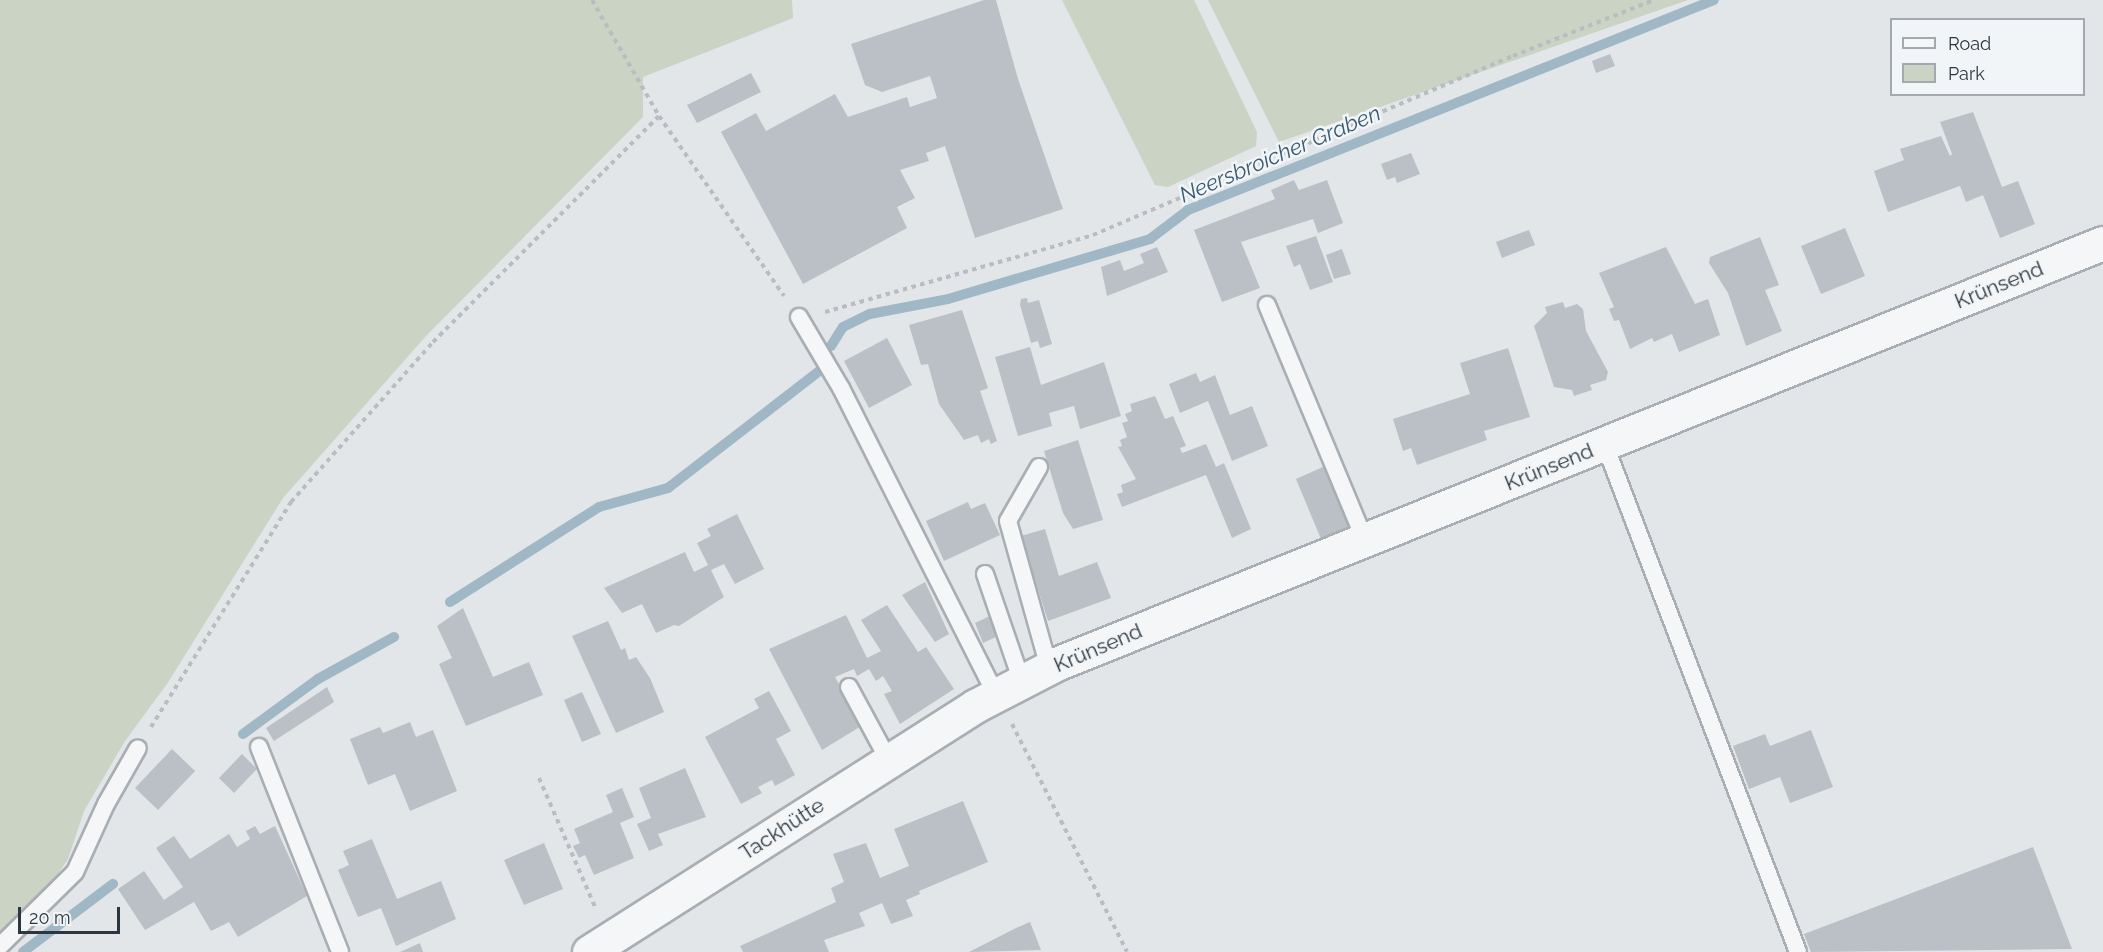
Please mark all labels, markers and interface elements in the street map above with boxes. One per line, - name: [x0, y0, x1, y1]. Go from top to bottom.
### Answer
- legend: [1890, 18, 2085, 96]
- text: Road: [1948, 33, 1991, 54]
- text: Park: [1948, 63, 1985, 84]
- water label: Neersbroicher Graben: [1175, 100, 1385, 208]
- street label: Krünsend: [1951, 256, 2047, 314]
- street label: Krünsend: [1501, 438, 1597, 496]
- street label: Krünsend: [1050, 618, 1146, 678]
- street label: Tackhütte: [735, 792, 829, 866]
- scale bar: [21, 895, 123, 933]
- text: 20 m: [29, 907, 71, 928]

